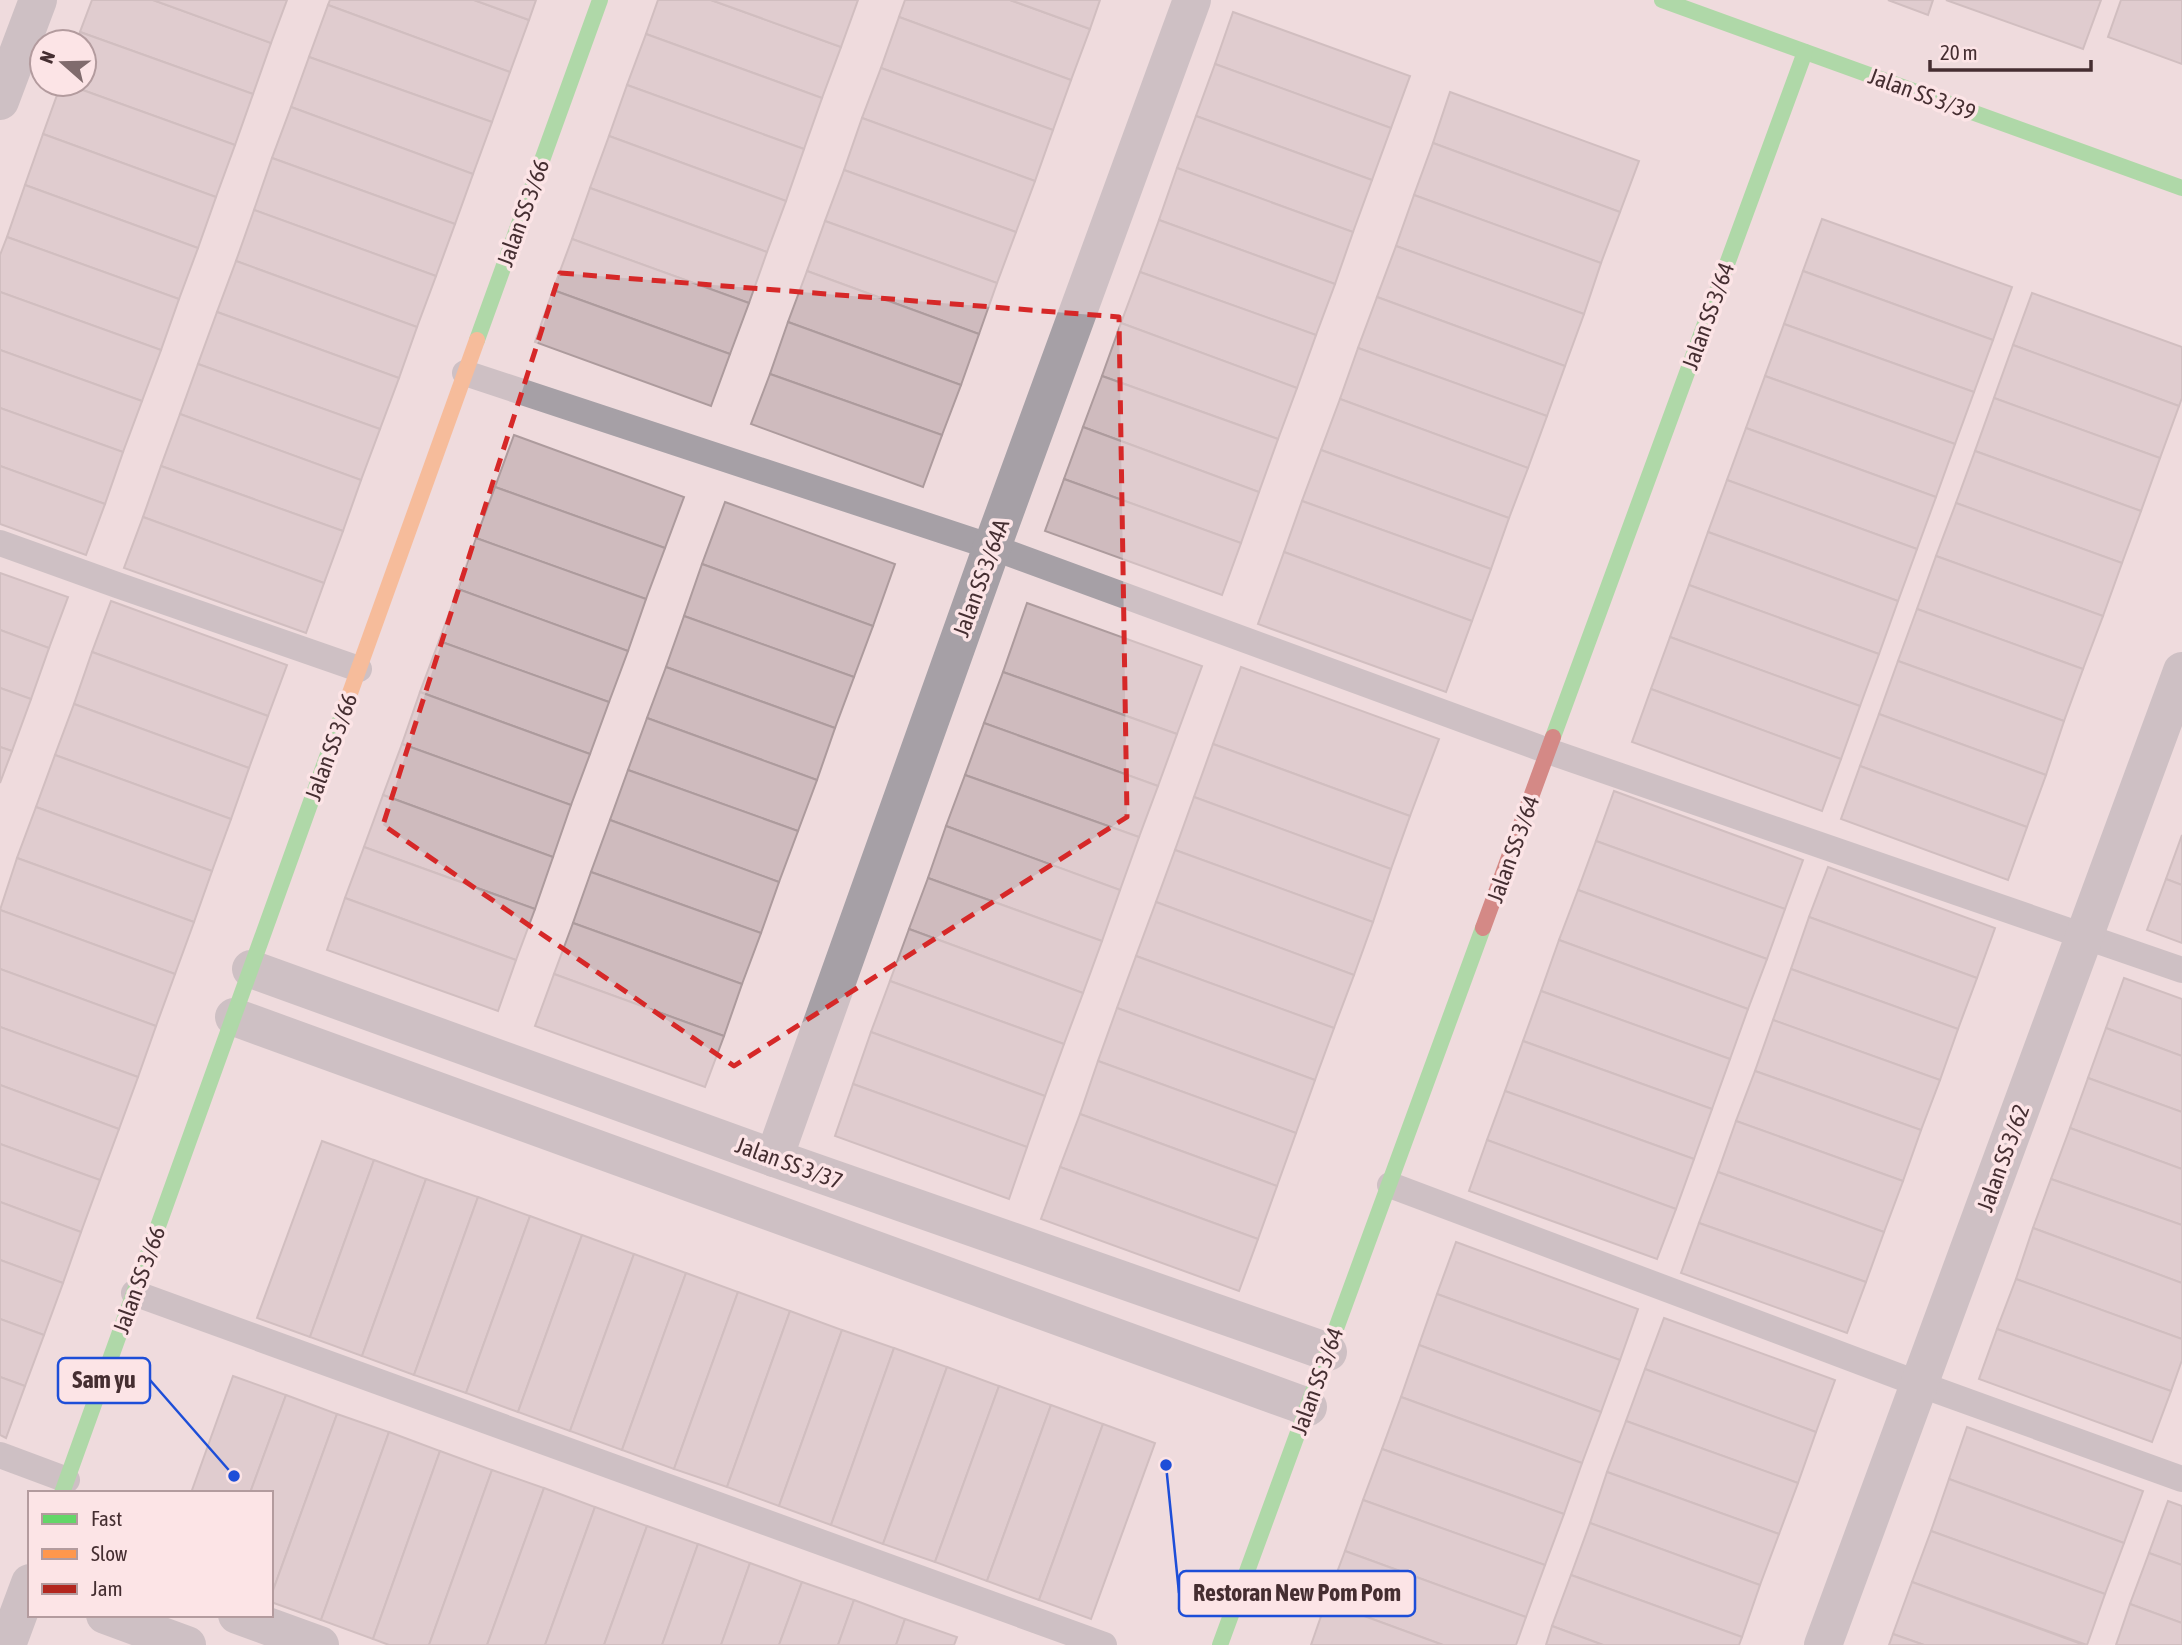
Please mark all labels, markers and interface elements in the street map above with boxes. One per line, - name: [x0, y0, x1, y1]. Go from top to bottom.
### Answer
- north arrow: [28, 28, 98, 98]
- scale bar: [1930, 28, 2091, 72]
- text: 20 m: [1940, 40, 1978, 64]
- text: N: [35, 48, 59, 66]
- street label: Jalan SS 3/39: [1865, 63, 1979, 125]
- street label: Jalan SS 3/66: [492, 156, 554, 270]
- street label: Jalan SS 3/64: [1677, 259, 1739, 373]
- street label: Jalan SS 3/64A: [948, 515, 1015, 640]
- street label: Jalan SS 3/66: [300, 690, 362, 804]
- street label: Jalan SS 3/64: [1482, 792, 1544, 906]
- street label: Jalan SS 3/62: [1972, 1101, 2034, 1215]
- street label: Jalan SS 3/37: [732, 1132, 846, 1194]
- street label: Jalan SS 3/66: [108, 1223, 170, 1337]
- street label: Jalan SS 3/64: [1286, 1324, 1348, 1438]
- callout: Sam yu: [58, 1358, 150, 1403]
- text: Sam yu: [72, 1366, 136, 1393]
- legend: [28, 1491, 273, 1617]
- text: Fast: [91, 1506, 122, 1530]
- text: Slow: [91, 1541, 128, 1565]
- callout: Restoran New Pom Pom: [1179, 1571, 1415, 1616]
- text: Jam: [91, 1576, 123, 1600]
- text: Restoran New Pom Pom: [1193, 1579, 1401, 1606]

